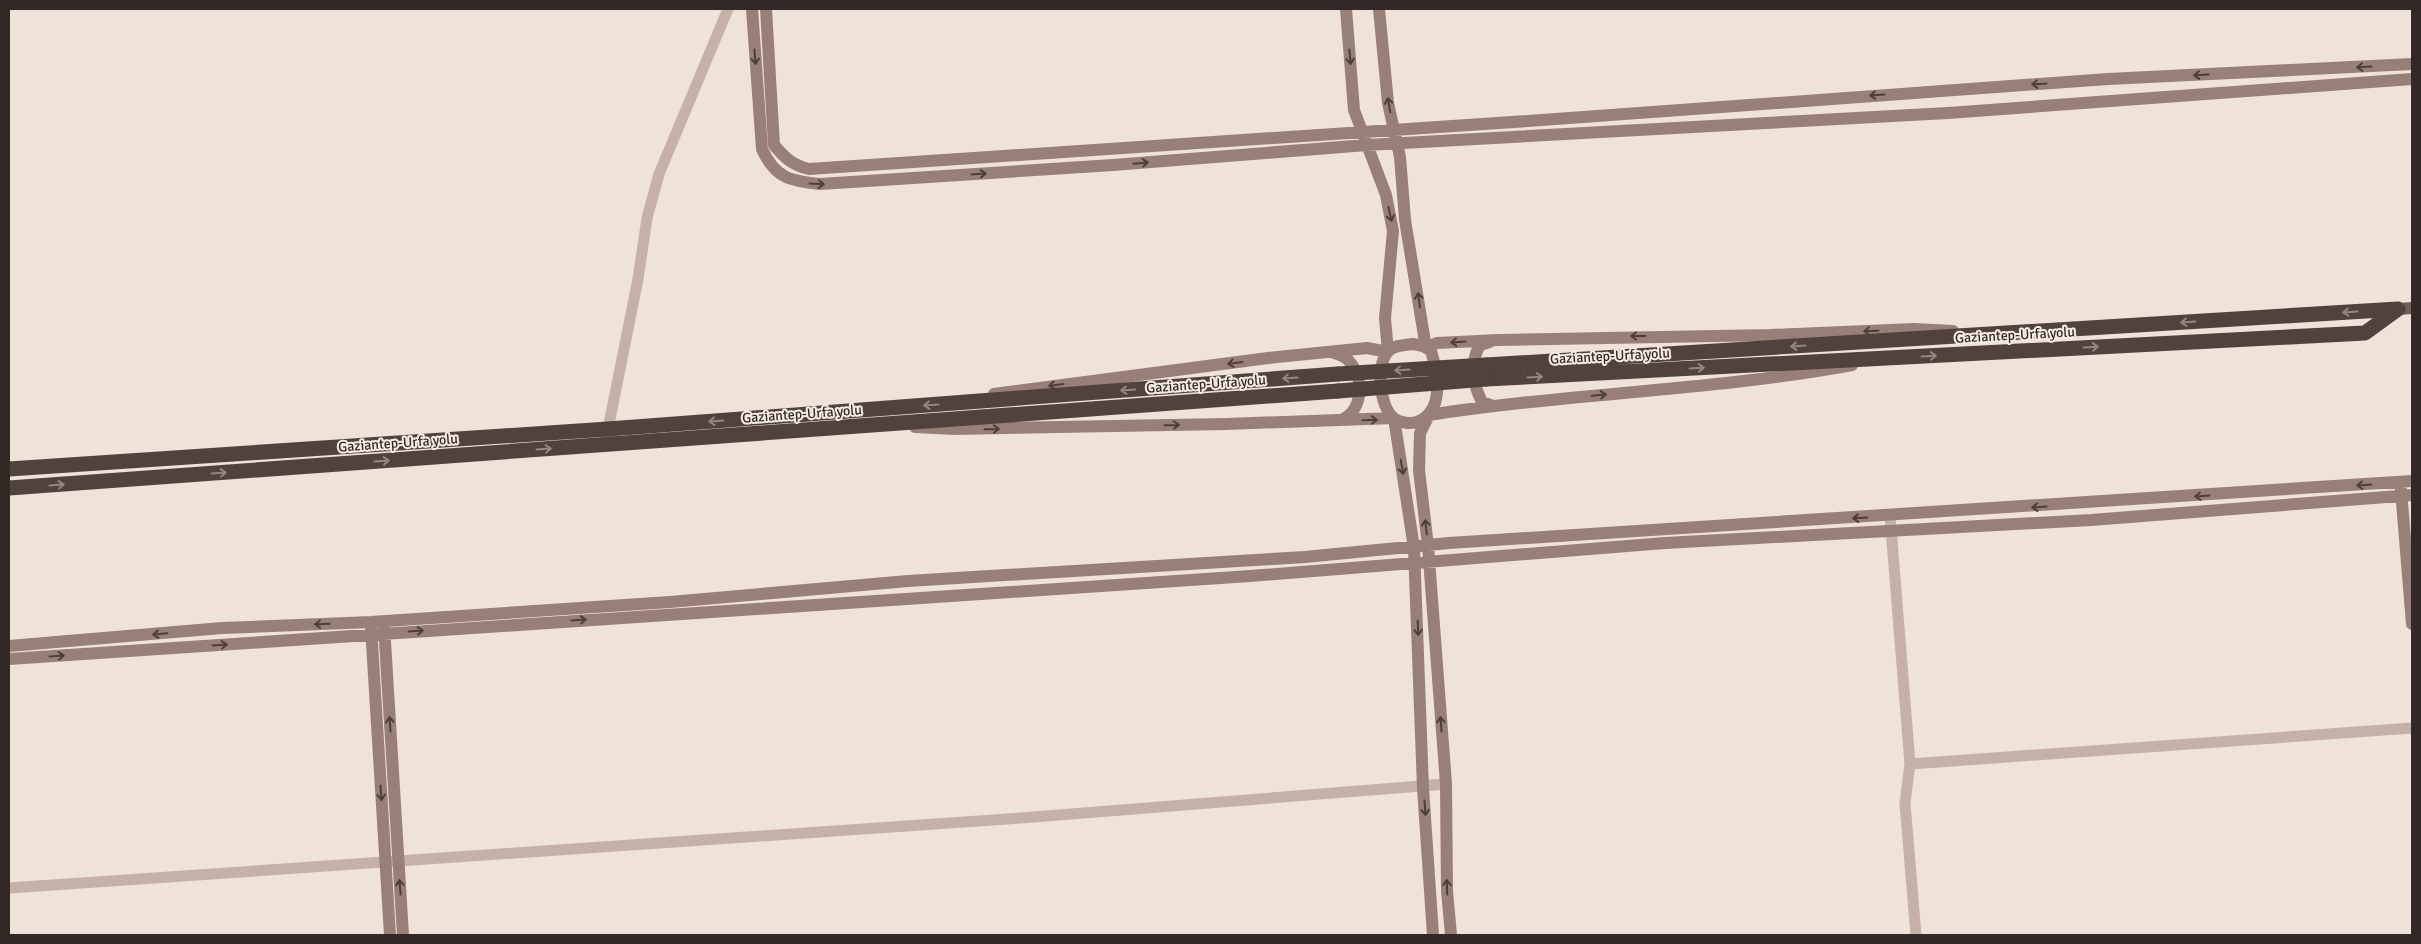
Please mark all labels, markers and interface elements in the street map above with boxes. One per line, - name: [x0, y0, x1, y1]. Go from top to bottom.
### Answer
- one-way arrow: [751, 49, 760, 65]
- one-way arrow: [1345, 49, 1355, 65]
- one-way arrow: [2356, 62, 2372, 71]
- one-way arrow: [2194, 70, 2210, 79]
- one-way arrow: [2031, 79, 2047, 88]
- one-way arrow: [1869, 90, 1885, 99]
- one-way arrow: [1383, 97, 1393, 113]
- one-way arrow: [1133, 159, 1149, 168]
- one-way arrow: [971, 170, 987, 179]
- one-way arrow: [809, 179, 825, 188]
- one-way arrow: [1386, 205, 1395, 221]
- one-way arrow: [1413, 292, 1423, 308]
- one-way arrow: [2342, 307, 2358, 316]
- one-way arrow: [2180, 317, 2196, 326]
- street label: Gaziantep-Urfa yolu: [1955, 323, 2075, 347]
- one-way arrow: [1863, 326, 1880, 336]
- one-way arrow: [1631, 331, 1647, 341]
- one-way arrow: [1451, 337, 1467, 347]
- one-way arrow: [1791, 341, 1807, 350]
- one-way arrow: [2083, 343, 2099, 352]
- street label: Gaziantep-Urfa yolu: [1550, 344, 1670, 368]
- one-way arrow: [1921, 351, 1937, 360]
- one-way arrow: [1227, 358, 1243, 368]
- one-way arrow: [1689, 364, 1705, 373]
- one-way arrow: [1395, 366, 1411, 375]
- street label: Gaziantep-Urfa yolu: [1146, 371, 1266, 397]
- one-way arrow: [1526, 372, 1542, 381]
- one-way arrow: [1282, 373, 1298, 383]
- one-way arrow: [1049, 380, 1065, 390]
- one-way arrow: [1120, 385, 1136, 395]
- one-way arrow: [1591, 391, 1607, 400]
- one-way arrow: [923, 400, 939, 409]
- street label: Gaziantep-Urfa yolu: [742, 401, 862, 427]
- one-way arrow: [1362, 415, 1378, 425]
- one-way arrow: [708, 416, 724, 425]
- one-way arrow: [1164, 420, 1180, 430]
- one-way arrow: [984, 424, 1000, 433]
- street label: Gaziantep-Urfa yolu: [338, 430, 458, 456]
- one-way arrow: [535, 444, 551, 454]
- one-way arrow: [373, 456, 389, 465]
- one-way arrow: [1397, 458, 1407, 474]
- one-way arrow: [211, 468, 227, 477]
- one-way arrow: [49, 480, 65, 489]
- one-way arrow: [2356, 481, 2372, 490]
- one-way arrow: [2194, 492, 2210, 501]
- one-way arrow: [2032, 502, 2048, 511]
- one-way arrow: [1852, 513, 1868, 522]
- one-way arrow: [1421, 520, 1431, 536]
- one-way arrow: [570, 615, 586, 624]
- one-way arrow: [314, 619, 330, 629]
- one-way arrow: [1413, 620, 1422, 636]
- one-way arrow: [408, 626, 424, 635]
- one-way arrow: [152, 629, 168, 639]
- one-way arrow: [211, 640, 227, 649]
- one-way arrow: [49, 651, 65, 660]
- one-way arrow: [385, 717, 394, 733]
- one-way arrow: [1437, 717, 1446, 733]
- one-way arrow: [376, 785, 385, 801]
- one-way arrow: [1420, 800, 1429, 816]
- one-way arrow: [396, 879, 405, 895]
- one-way arrow: [1443, 879, 1452, 895]

